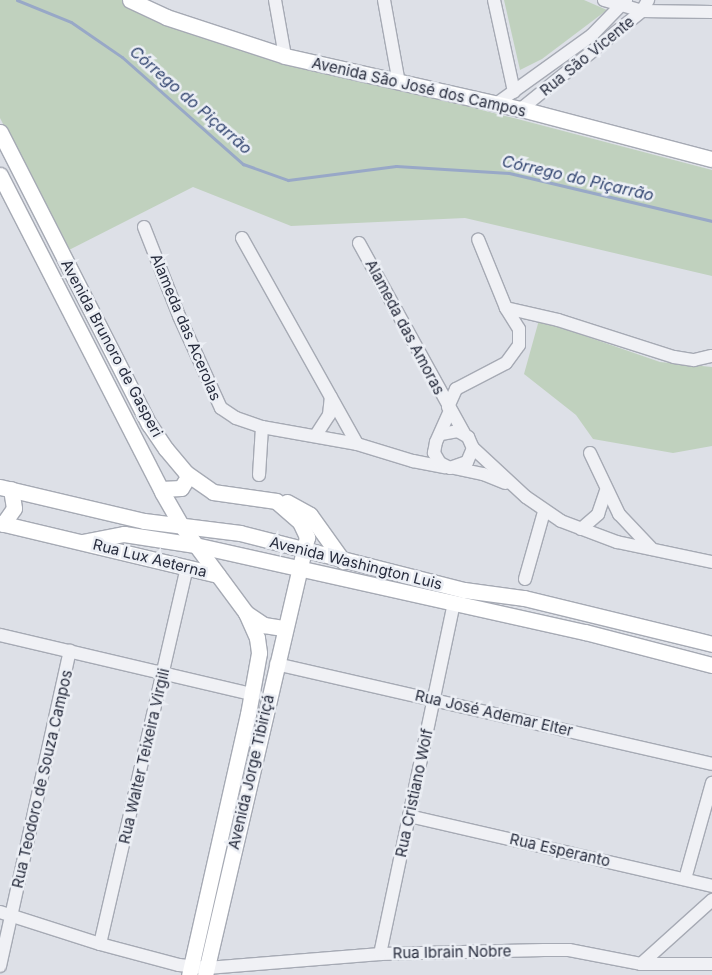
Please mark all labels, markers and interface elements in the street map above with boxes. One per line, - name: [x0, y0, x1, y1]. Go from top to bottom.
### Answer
- street label: Rua São Vicente: [536, 12, 638, 100]
- water label: Córrego do Piçarrão: [126, 42, 256, 158]
- street label: Avenida São José dos Campos: [310, 54, 528, 120]
- water label: Córrego do Piçarrão: [500, 151, 656, 205]
- street label: Alameda das Acerolas: [147, 251, 225, 403]
- street label: Avenida Brunoro de Gasperi: [57, 256, 167, 440]
- street label: Alameda das Amoras: [362, 256, 448, 398]
- street label: Avenida Washington Luis: [268, 533, 444, 593]
- street label: Rua Lux Aeterna: [91, 535, 209, 581]
- street label: Rua Walter Teixeira Virgili: [115, 666, 173, 846]
- street label: Rua Teodoro de Souza Campos: [8, 668, 76, 890]
- street label: Rua José Ademar Elter: [413, 686, 575, 740]
- street label: Avenida Jorge Tibiriçá: [224, 693, 278, 851]
- street label: Rua Cristiano Wolf: [392, 727, 436, 859]
- street label: Rua Esperanto: [508, 830, 612, 870]
- street label: Rua Ibrain Nobre: [392, 942, 512, 962]

